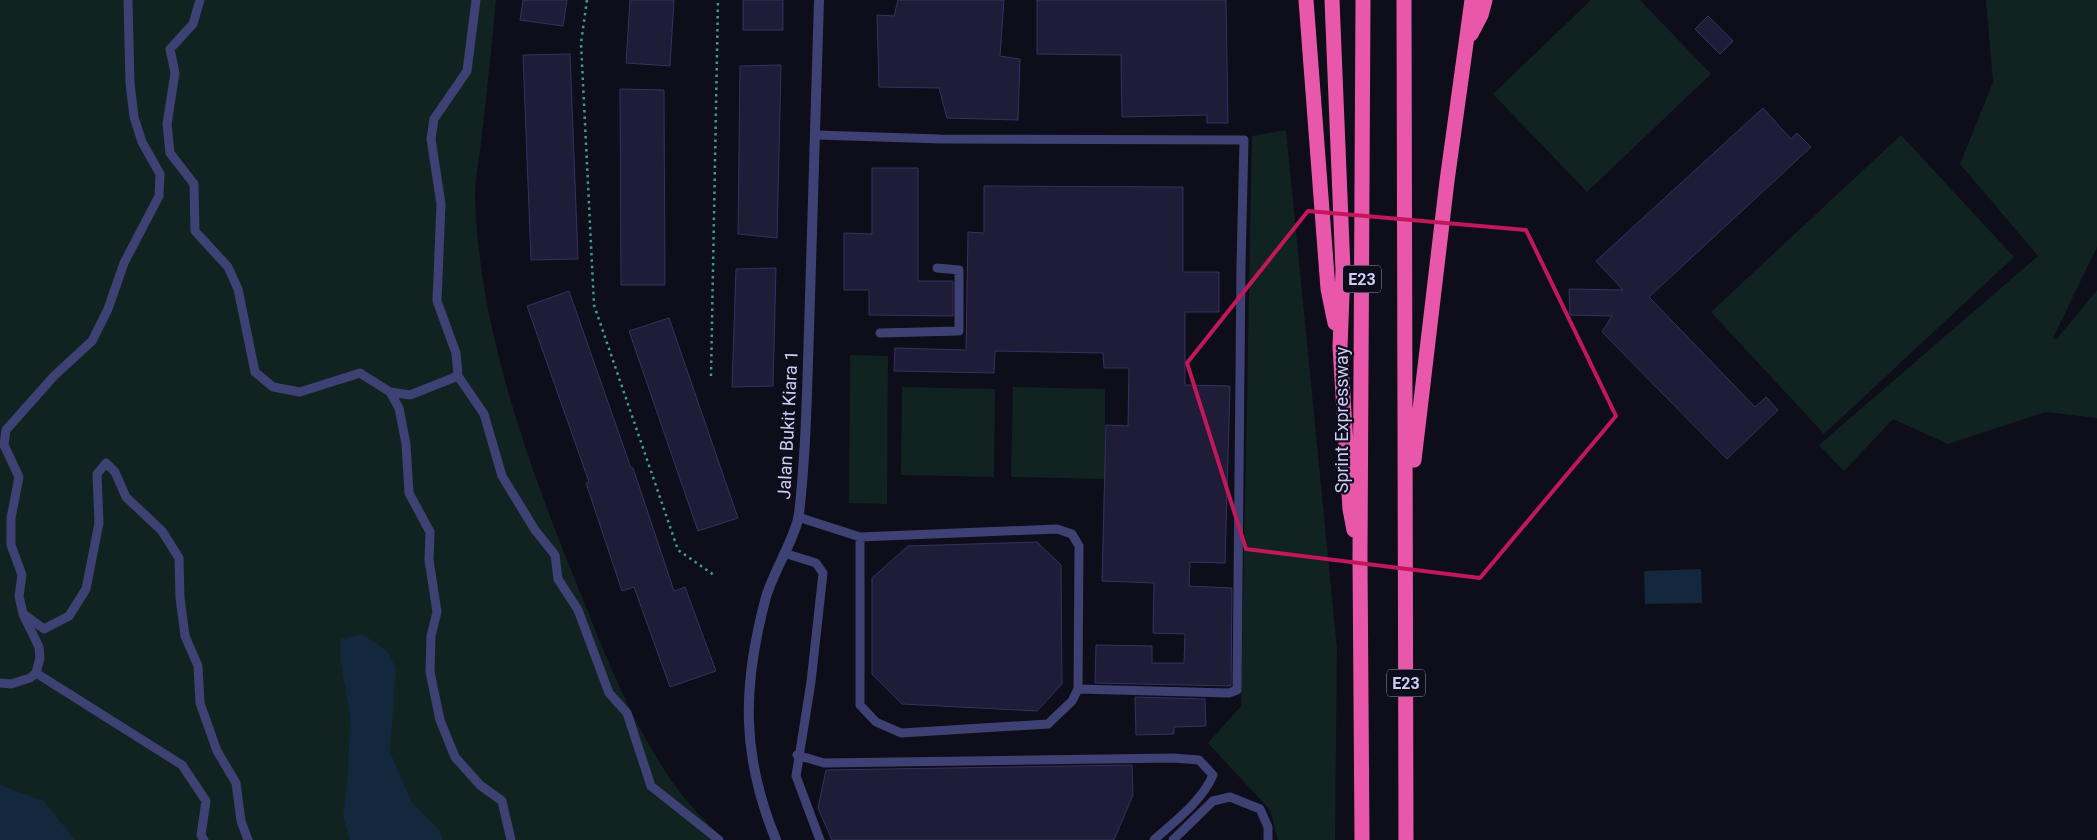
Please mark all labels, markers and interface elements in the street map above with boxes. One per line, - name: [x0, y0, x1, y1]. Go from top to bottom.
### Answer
- road number: E23: [1343, 266, 1381, 292]
- street label: Sprint Expressway: [1331, 346, 1352, 493]
- street label: Jalan Bukit Kiara 1: [773, 350, 802, 500]
- road number: E23: [1387, 670, 1425, 696]

